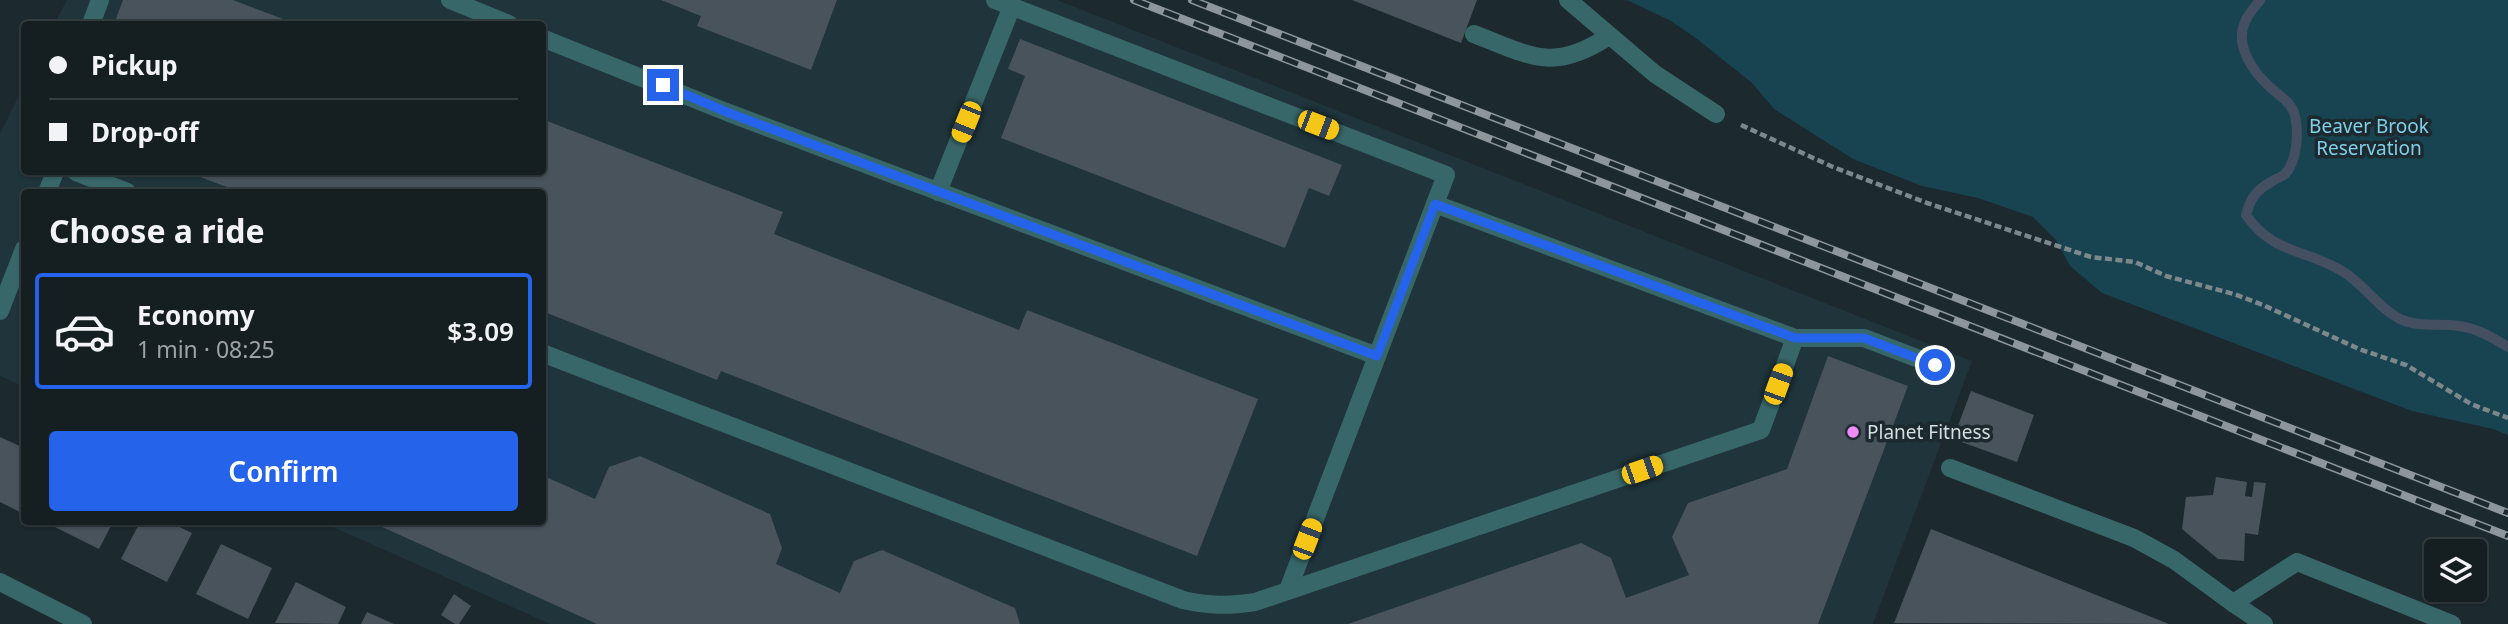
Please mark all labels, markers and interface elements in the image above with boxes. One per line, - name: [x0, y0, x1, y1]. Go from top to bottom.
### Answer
- text: Pickup: [91, 47, 178, 83]
- route end: [647, 69, 679, 101]
- car: [949, 99, 984, 145]
- car: [1295, 108, 1342, 142]
- park label: Beaver Brook Reservation: [2309, 113, 2429, 161]
- text: Drop-off: [91, 114, 198, 150]
- text: Choose a ride: [49, 209, 265, 252]
- text: Economy: [137, 297, 255, 333]
- icon: car: [53, 300, 116, 363]
- text: $3.09: [447, 313, 514, 349]
- text: 1 min · 08:25: [137, 333, 275, 365]
- route start: [1919, 349, 1951, 381]
- car: [1761, 361, 1796, 407]
- place label: Planet Fitness: [1867, 419, 1991, 445]
- marker: Planet Fitness: [1845, 424, 1861, 440]
- button: Confirm: [49, 431, 518, 511]
- car: [1619, 453, 1666, 487]
- car: [1290, 516, 1325, 562]
- map controls: [2424, 539, 2487, 602]
- button: layers: [2424, 539, 2487, 602]

